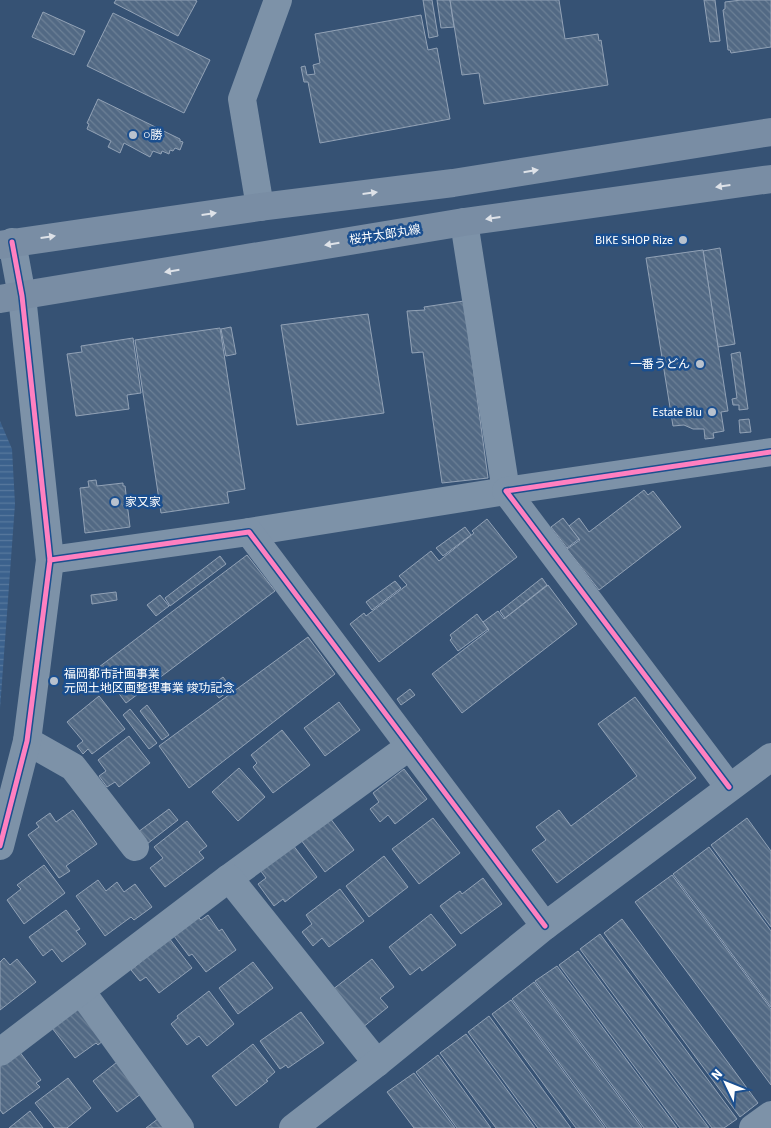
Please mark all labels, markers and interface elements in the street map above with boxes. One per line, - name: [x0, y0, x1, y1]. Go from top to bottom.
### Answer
- place label: ○勝: [143, 127, 162, 144]
- marker: ○勝: [127, 129, 139, 141]
- one-way arrow: [523, 166, 539, 174]
- one-way arrow: [714, 182, 730, 190]
- one-way arrow: [363, 189, 379, 197]
- one-way arrow: [201, 210, 217, 218]
- one-way arrow: [484, 215, 500, 223]
- street label: 桜井太郎丸線: [348, 221, 422, 249]
- place label: BIKE SHOP Rize: [595, 232, 673, 249]
- one-way arrow: [41, 233, 57, 241]
- marker: BIKE SHOP Rize: [677, 234, 689, 246]
- one-way arrow: [324, 241, 340, 249]
- one-way arrow: [163, 267, 179, 275]
- place label: 一番うどん: [630, 356, 690, 373]
- marker: 一番うどん: [694, 358, 706, 370]
- place label: Estate Blu: [652, 404, 702, 421]
- marker: Estate Blu: [706, 406, 718, 418]
- place label: 家又家: [125, 494, 161, 511]
- marker: 家又家: [109, 496, 121, 508]
- place label: 福岡都市計画事業 元岡土地区画整理事業 竣功記念: [64, 666, 234, 697]
- marker: 福岡都市計画事業 元岡土地区画整理事業 竣功記念: [48, 675, 60, 687]
- north arrow: [701, 1058, 751, 1108]
- text: N: [707, 1065, 728, 1085]

